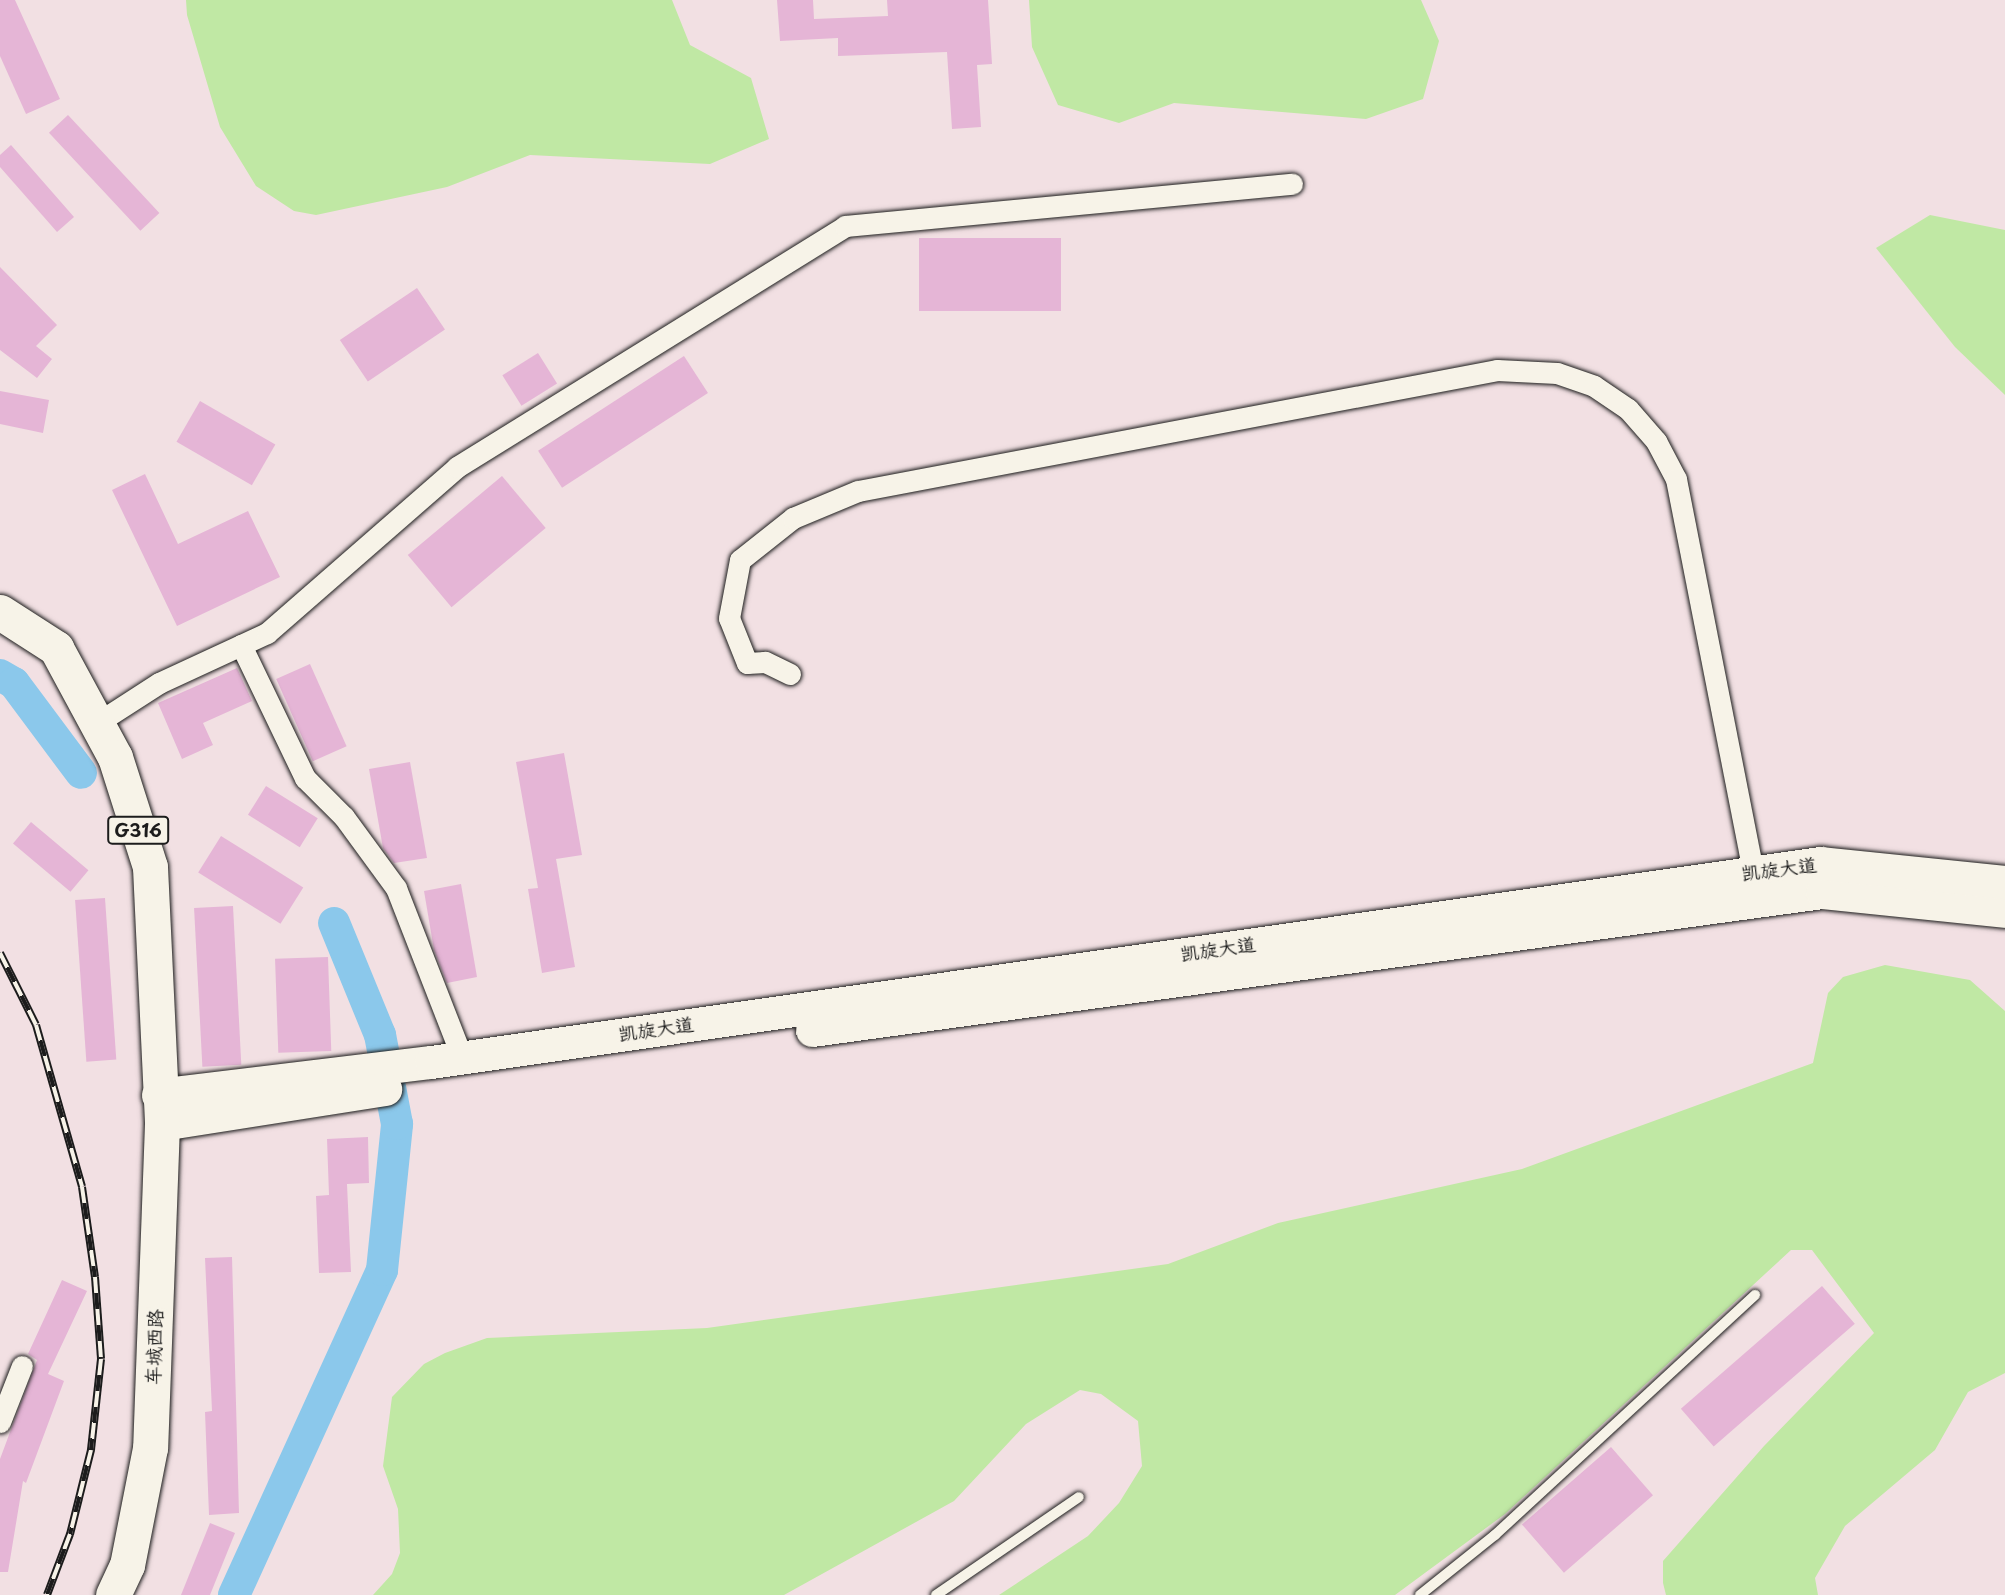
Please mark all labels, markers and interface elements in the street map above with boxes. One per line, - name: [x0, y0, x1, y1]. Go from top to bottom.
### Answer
- road number: G316: [106, 816, 170, 844]
- street label: 凯旋大道: [1740, 853, 1818, 885]
- street label: 凯旋大道: [1179, 932, 1257, 966]
- street label: 凯旋大道: [617, 1012, 695, 1046]
- street label: 车城西路: [141, 1309, 167, 1385]

